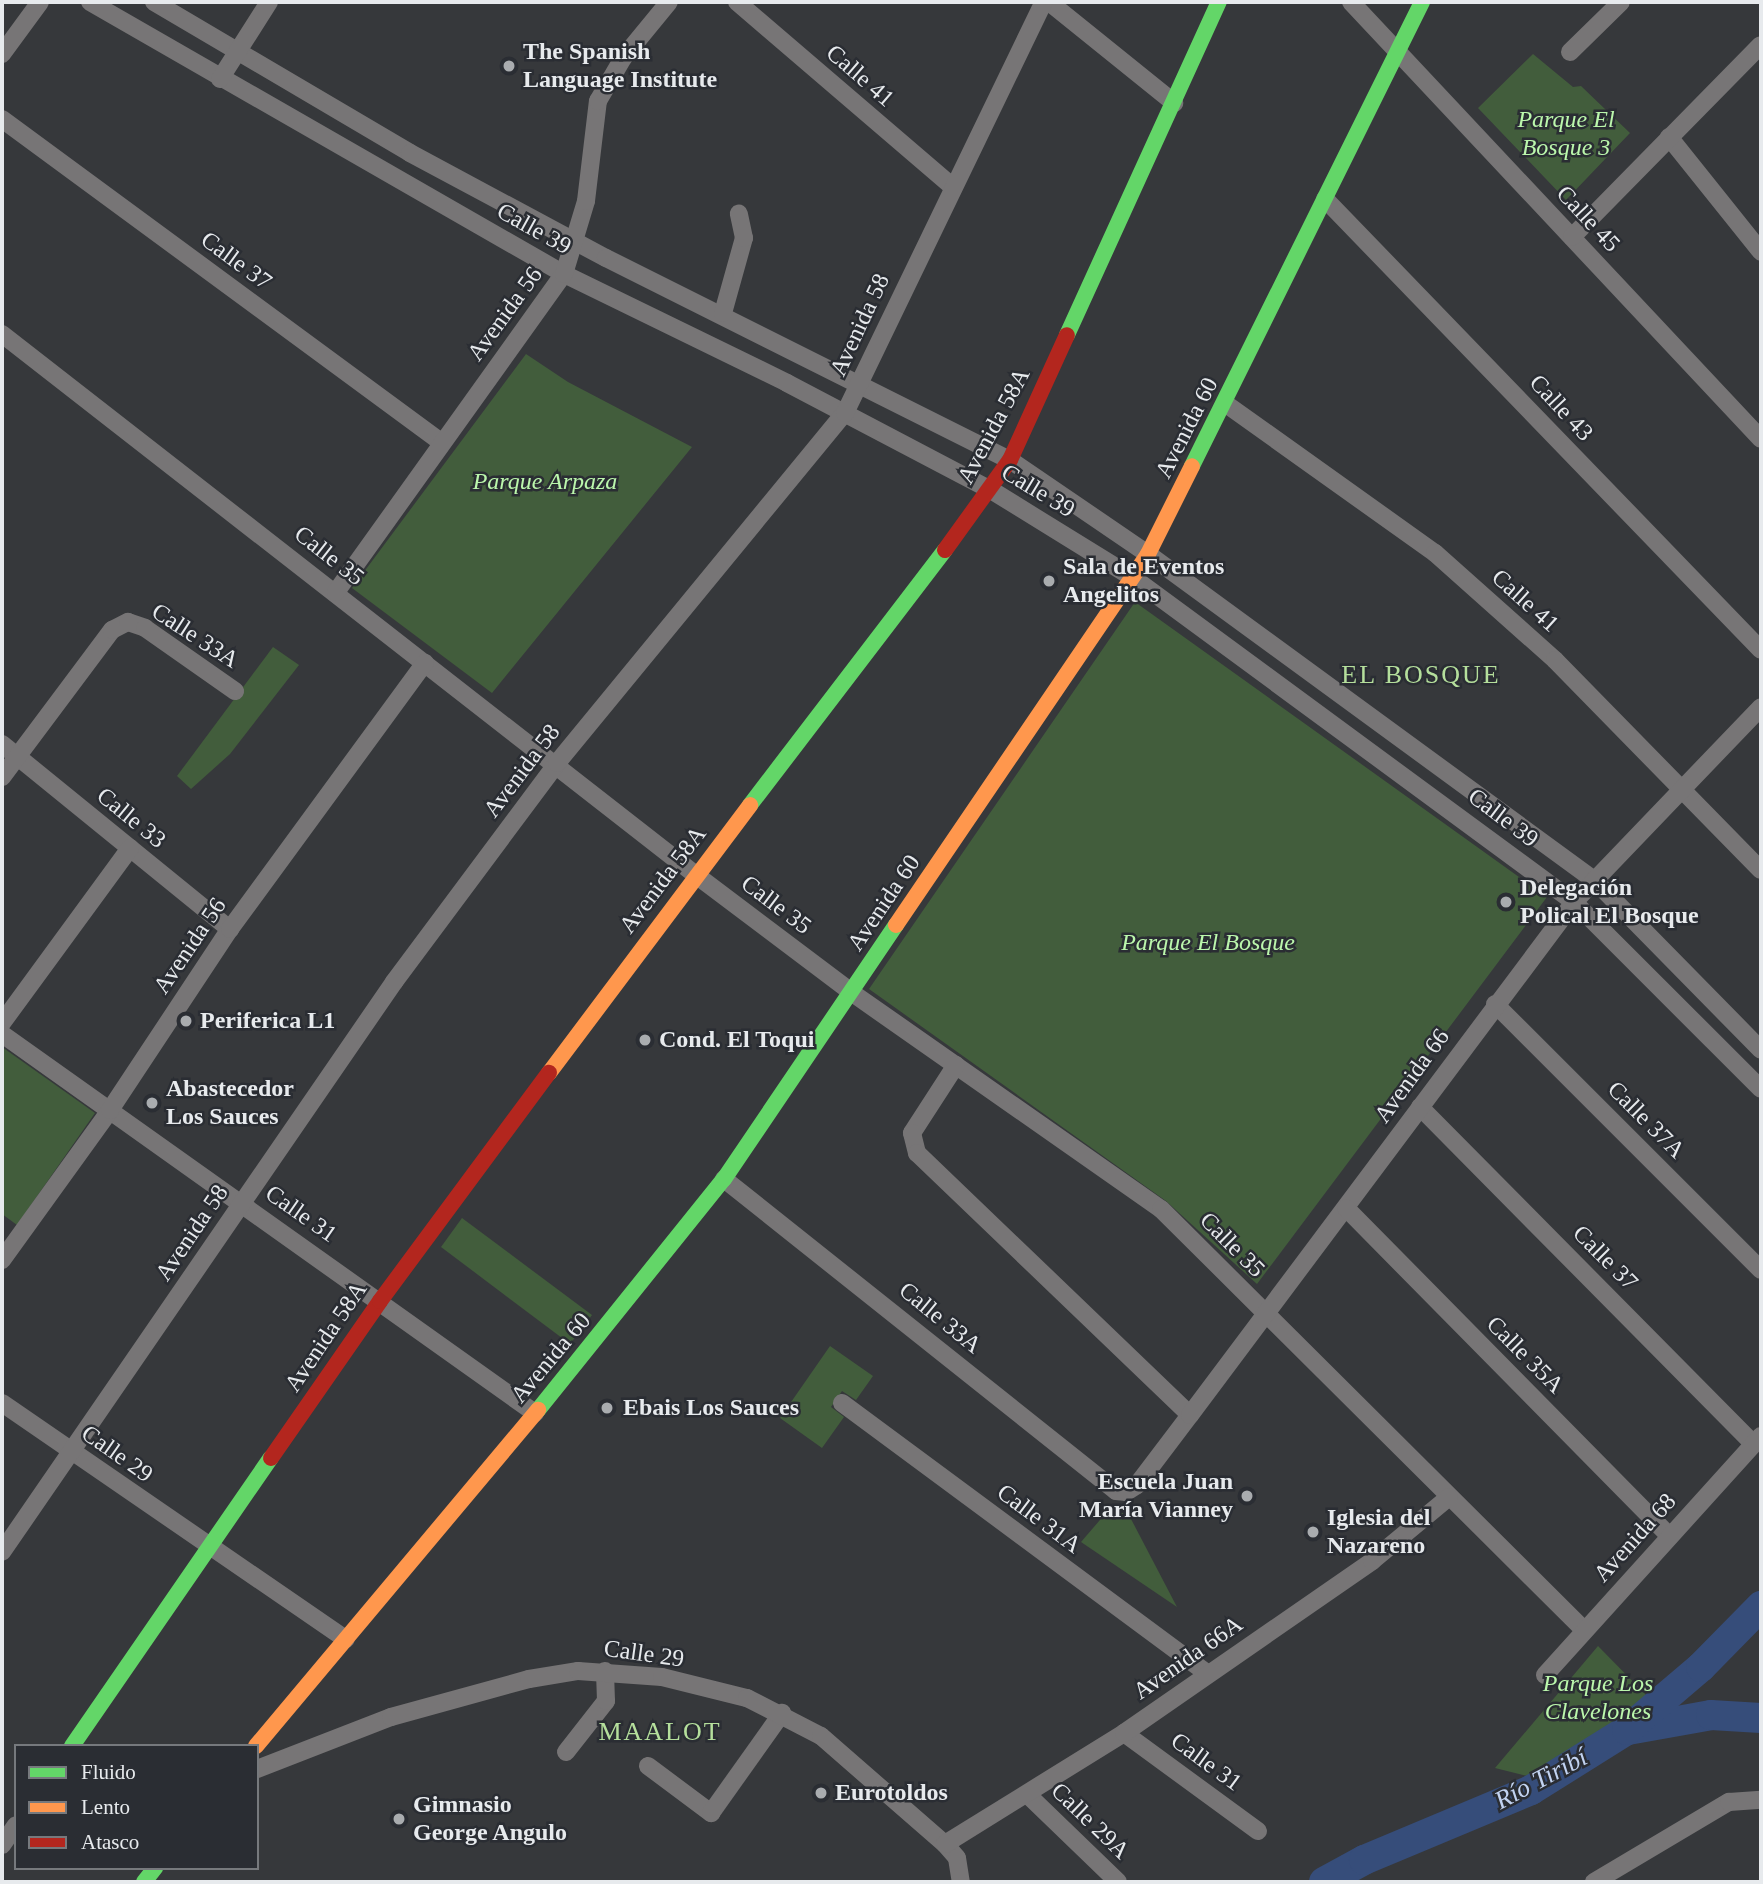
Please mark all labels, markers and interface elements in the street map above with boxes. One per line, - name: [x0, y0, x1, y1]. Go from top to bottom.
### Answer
- place label: The Spanish Language Institute: [523, 38, 717, 94]
- street label: Calle 41: [820, 39, 900, 113]
- marker: The Spanish Language Institute: [501, 58, 517, 74]
- park label: Parque El Bosque 3: [1517, 106, 1615, 162]
- street label: Calle 45: [1550, 180, 1626, 258]
- street label: Calle 39: [492, 197, 576, 261]
- street label: Calle 37: [195, 226, 277, 296]
- street label: Avenida 56: [461, 261, 549, 367]
- street label: Avenida 58: [824, 269, 896, 381]
- street label: Avenida 58A: [952, 363, 1036, 489]
- street label: Calle 43: [1523, 369, 1599, 447]
- street label: Avenida 60: [1149, 373, 1225, 483]
- street label: Calle 39: [996, 458, 1080, 524]
- park label: Parque Arpaza: [472, 468, 618, 496]
- street label: Calle 35: [288, 520, 370, 592]
- place label: Sala de Eventos Angelitos: [1063, 553, 1224, 609]
- street label: Calle 41: [1485, 563, 1565, 639]
- marker: Sala de Eventos Angelitos: [1041, 573, 1057, 589]
- street label: Calle 33A: [146, 597, 244, 675]
- district label: EL BOSQUE: [1342, 659, 1500, 691]
- street label: Avenida 58: [478, 719, 566, 823]
- street label: Calle 33: [91, 781, 171, 855]
- street label: Calle 39: [1462, 782, 1544, 854]
- street label: Avenida 58A: [613, 821, 713, 939]
- street label: Avenida 60: [841, 850, 927, 956]
- street label: Calle 35: [735, 869, 817, 941]
- place label: Delegación Polical El Bosque: [1520, 874, 1699, 930]
- street label: Avenida 56: [147, 893, 233, 999]
- marker: Delegación Polical El Bosque: [1498, 894, 1514, 910]
- park label: Parque El Bosque: [1121, 929, 1295, 957]
- place label: Periferica L1: [200, 1007, 335, 1035]
- marker: Periferica L1: [178, 1013, 194, 1029]
- street label: Avenida 66: [1368, 1023, 1456, 1129]
- place label: Cond. El Toqui: [659, 1026, 815, 1054]
- marker: Cond. El Toqui: [637, 1032, 653, 1048]
- place label: Abastecedor Los Sauces: [166, 1075, 294, 1131]
- street label: Calle 37A: [1601, 1075, 1691, 1165]
- marker: Abastecedor Los Sauces: [144, 1095, 160, 1111]
- street label: Calle 31: [260, 1179, 342, 1249]
- street label: Avenida 58: [149, 1180, 235, 1286]
- street label: Calle 35: [1193, 1206, 1271, 1284]
- street label: Calle 37: [1566, 1219, 1644, 1297]
- street label: Avenida 58A: [279, 1276, 373, 1398]
- street label: Calle 33A: [893, 1276, 987, 1360]
- street label: Avenida 60: [505, 1307, 597, 1409]
- street label: Calle 35A: [1480, 1310, 1570, 1400]
- place label: Ebais Los Sauces: [623, 1394, 799, 1422]
- marker: Ebais Los Sauces: [597, 1398, 617, 1418]
- street label: Calle 29: [76, 1419, 158, 1489]
- place label: Escuela Juan María Vianney: [1079, 1468, 1233, 1524]
- street label: Calle 31A: [991, 1478, 1087, 1560]
- marker: Escuela Juan María Vianney: [1239, 1488, 1255, 1504]
- street label: Avenida 68: [1588, 1488, 1682, 1588]
- place label: Iglesia del Nazareno: [1327, 1504, 1430, 1560]
- marker: Iglesia del Nazareno: [1305, 1524, 1321, 1540]
- street label: Avenida 66A: [1128, 1610, 1248, 1706]
- street label: Calle 29: [602, 1634, 686, 1674]
- park label: Parque Los Clavelones: [1543, 1670, 1653, 1726]
- district label: MAALOT: [599, 1716, 721, 1748]
- street label: Calle 31: [1165, 1727, 1247, 1797]
- water label: Río Tiribí: [1489, 1742, 1593, 1816]
- legend: [14, 1744, 259, 1870]
- text: Fluido: [81, 1760, 136, 1784]
- street label: Calle 29A: [1045, 1777, 1135, 1865]
- place label: Eurotoldos: [835, 1779, 948, 1807]
- marker: Eurotoldos: [813, 1785, 829, 1801]
- place label: Gimnasio George Angulo: [413, 1791, 568, 1847]
- text: Lento: [81, 1795, 130, 1819]
- marker: Gimnasio George Angulo: [391, 1811, 407, 1827]
- text: Atasco: [81, 1830, 139, 1854]

